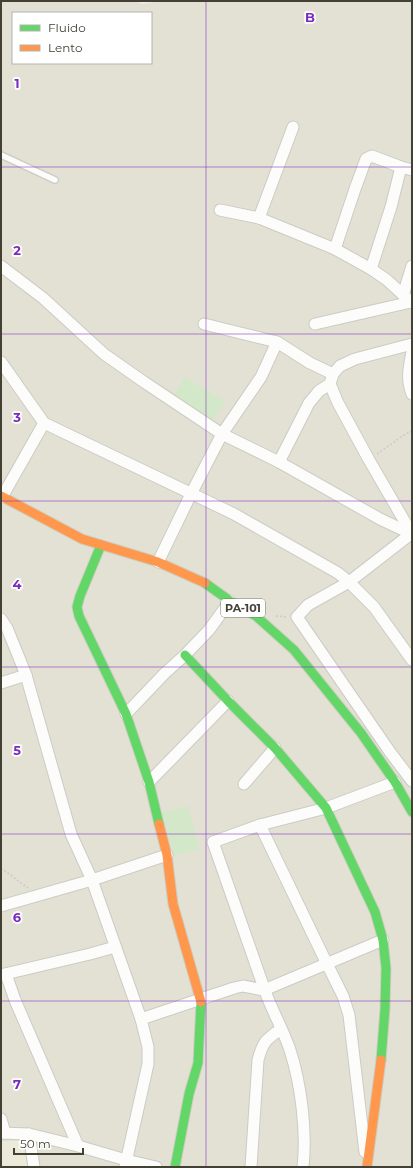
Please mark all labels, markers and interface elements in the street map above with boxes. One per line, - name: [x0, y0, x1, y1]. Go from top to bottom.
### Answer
- text: B: [305, 9, 315, 25]
- legend: [12, 12, 152, 64]
- text: Fluido: [48, 20, 86, 35]
- text: Lento: [48, 40, 83, 55]
- text: 1: [14, 75, 20, 91]
- text: 2: [13, 242, 21, 258]
- text: 3: [12, 409, 21, 425]
- text: 4: [13, 576, 22, 592]
- road number: PA-101: [221, 599, 265, 617]
- text: 5: [13, 742, 21, 758]
- text: 6: [13, 909, 22, 925]
- text: 7: [13, 1076, 21, 1092]
- scale bar: [14, 1130, 83, 1156]
- text: 50 m: [20, 1136, 51, 1151]

